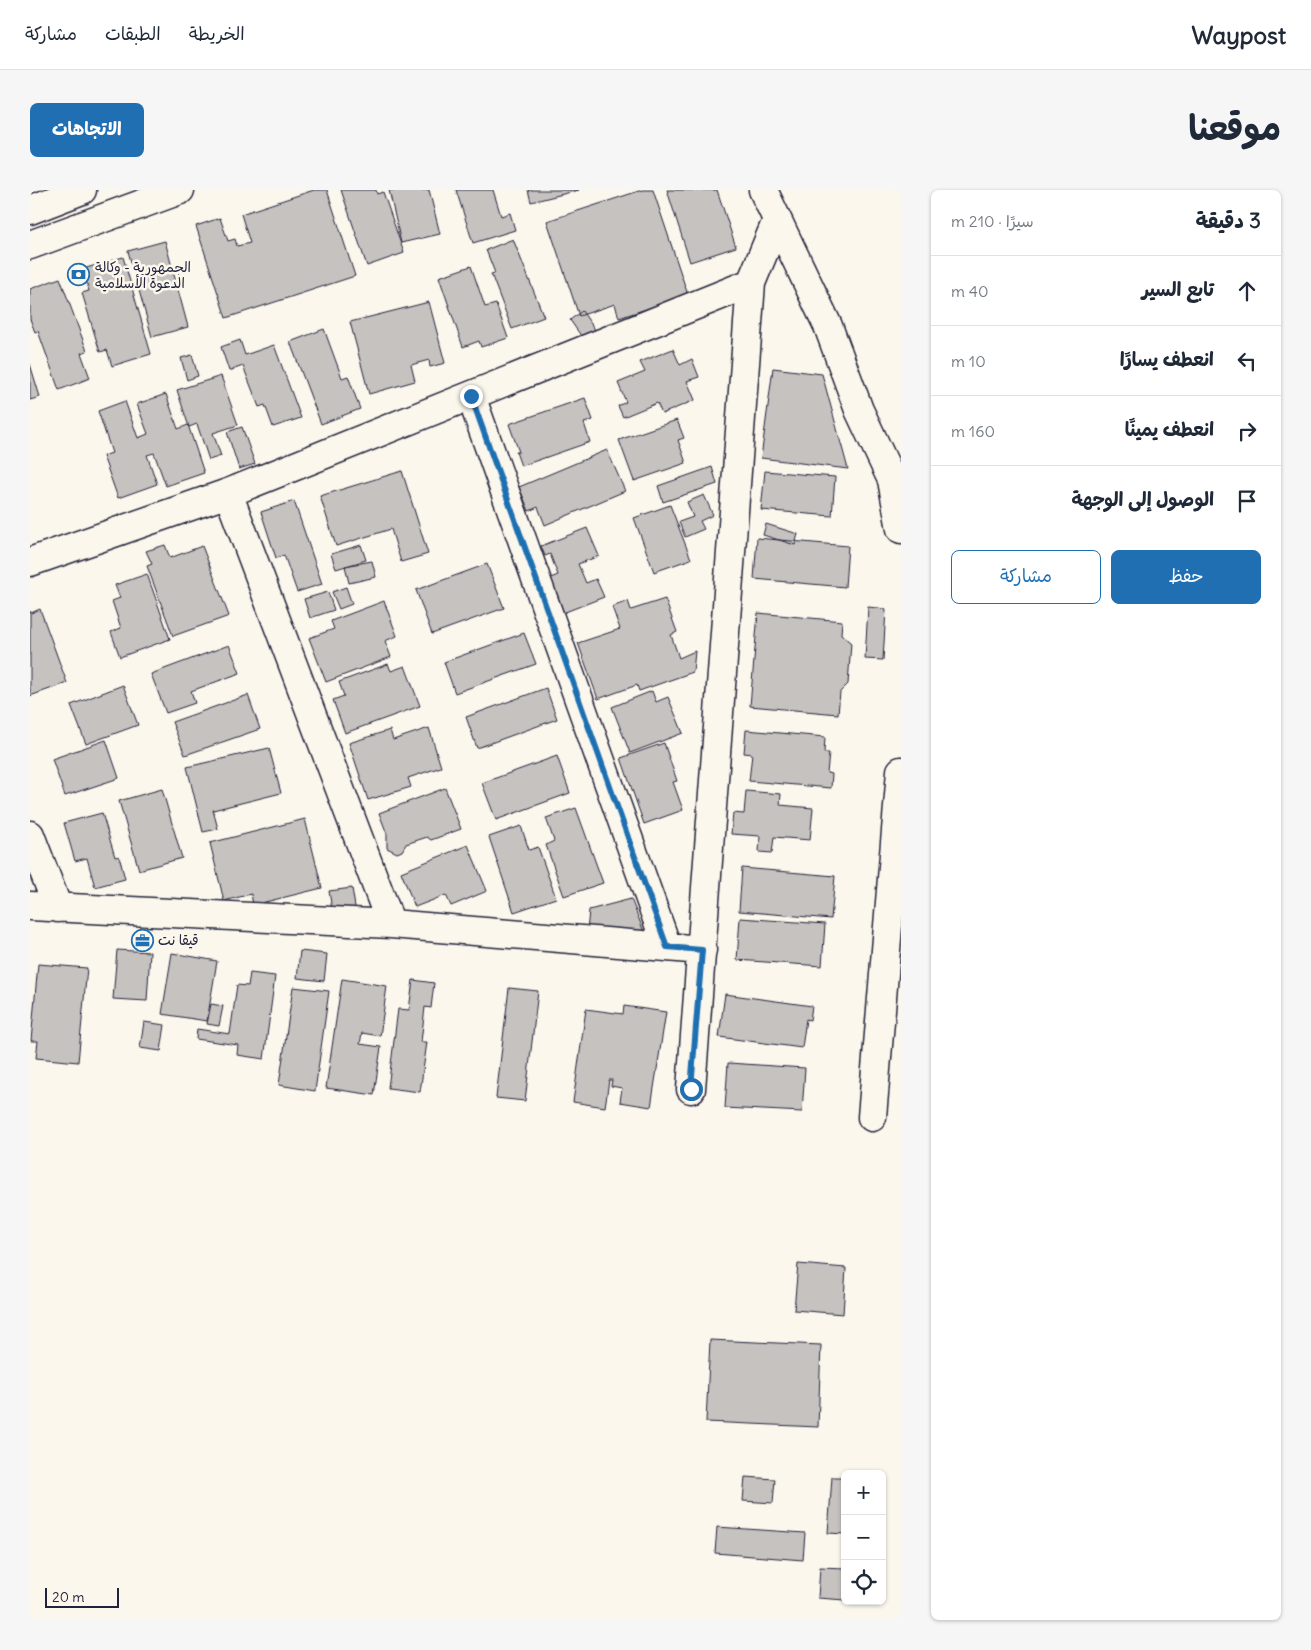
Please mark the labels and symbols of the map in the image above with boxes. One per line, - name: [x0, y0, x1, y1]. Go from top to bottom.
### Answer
- place label: الجمهورية - وكالة الدعوة الأسلامية: [95, 258, 191, 292]
- bank icon: الجمهورية - وكالة الدعوة الأسلامية: [67, 263, 91, 287]
- route end: [460, 385, 483, 408]
- office icon: قيقا نت: [130, 928, 154, 952]
- place label: قيقا نت: [158, 931, 199, 949]
- route start: [680, 1078, 703, 1101]
- scale bar: [45, 1585, 119, 1608]

